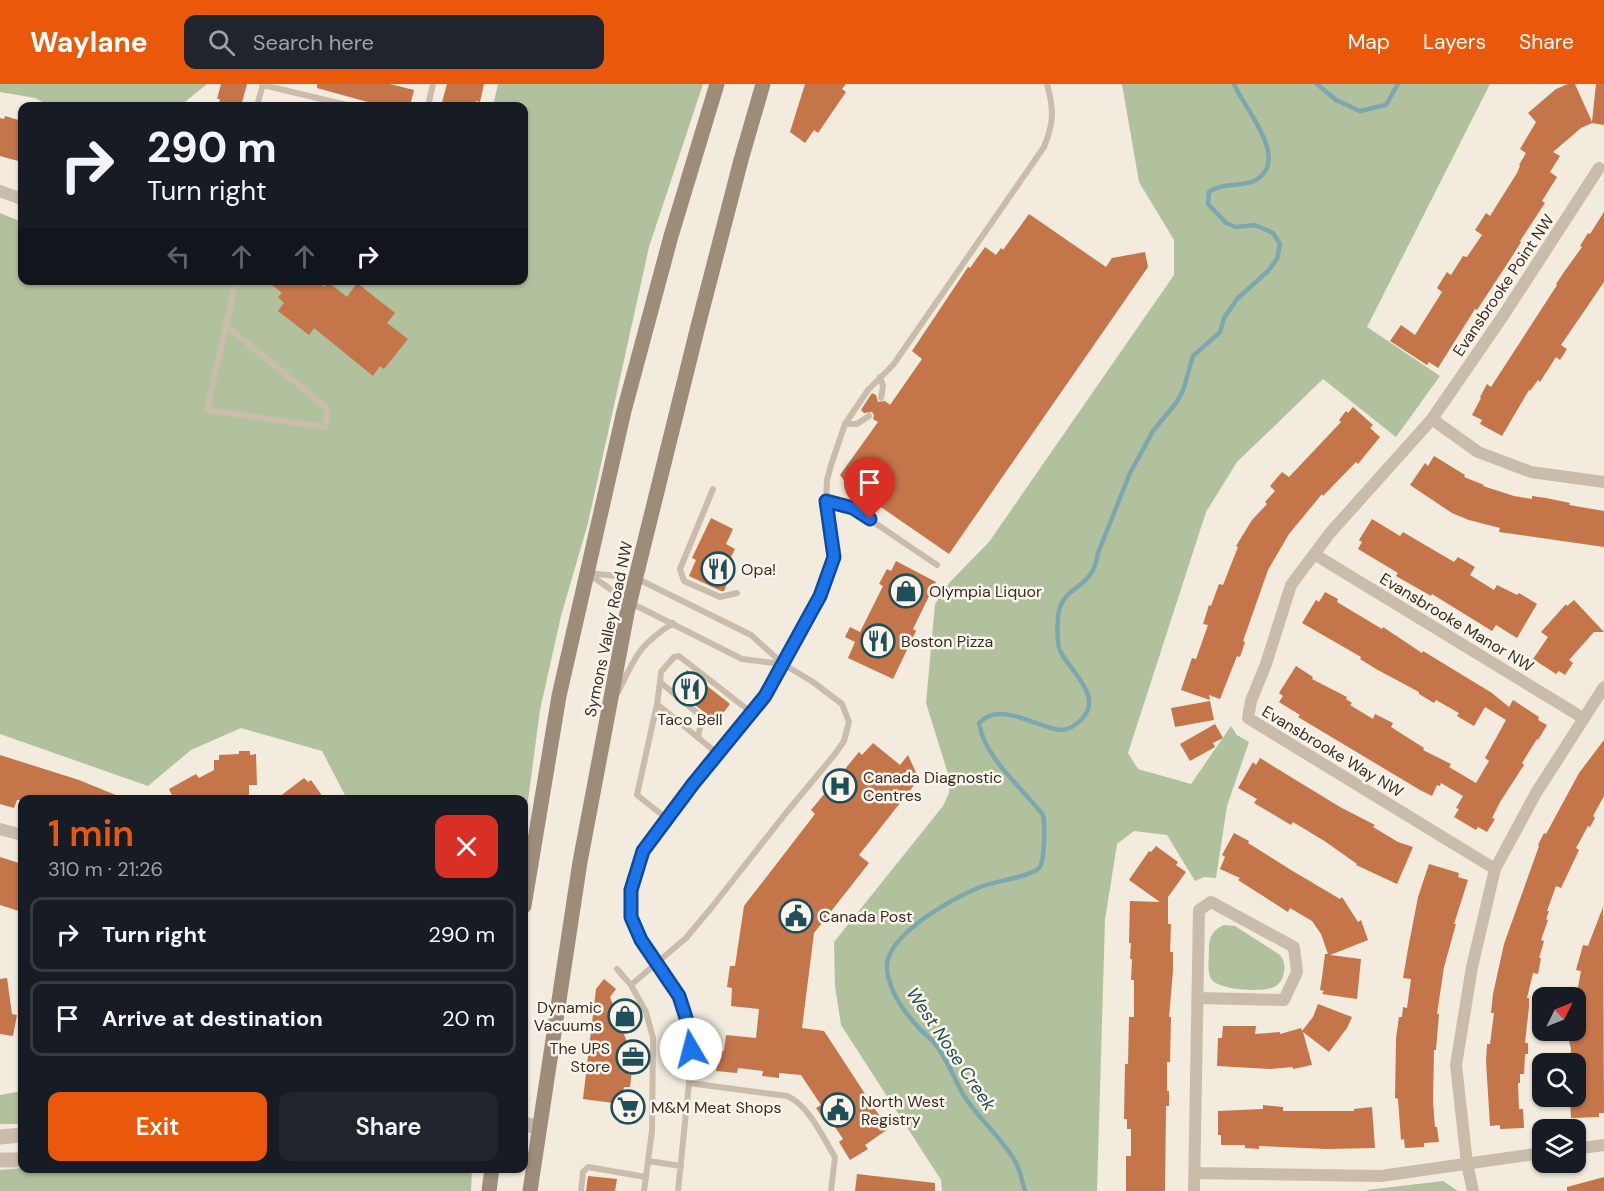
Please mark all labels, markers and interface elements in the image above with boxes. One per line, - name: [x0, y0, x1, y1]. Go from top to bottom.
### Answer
- search box: [184, 15, 604, 69]
- text: Waylane: [30, 24, 148, 61]
- icon: search: [205, 26, 238, 59]
- text: Search here: [253, 28, 374, 57]
- text: Map: [1348, 28, 1390, 56]
- text: Layers: [1423, 28, 1486, 56]
- text: Share: [1519, 28, 1574, 56]
- text: 290 m: [147, 120, 277, 175]
- icon: right: [48, 126, 126, 204]
- text: Turn right: [147, 173, 267, 208]
- street label: Evansbrooke Point NW: [1448, 210, 1559, 360]
- icon: left: [162, 240, 195, 273]
- icon: ahead: [225, 240, 258, 273]
- icon: ahead: [288, 240, 321, 273]
- icon: right: [351, 240, 384, 273]
- pin: [844, 457, 895, 519]
- icon: arrive: [853, 466, 886, 499]
- street label: Symons Valley Road NW: [580, 539, 637, 719]
- restaurant icon: Opa!: [700, 551, 736, 587]
- place label: Opa!: [741, 559, 776, 580]
- street label: Evansbrooke Manor NW: [1376, 568, 1538, 677]
- shop icon: Olympia Liquor: [888, 573, 924, 609]
- place label: Olympia Liquor: [929, 581, 1042, 602]
- restaurant icon: Boston Pizza: [860, 623, 896, 659]
- place label: Boston Pizza: [901, 631, 993, 652]
- restaurant icon: Taco Bell: [672, 671, 708, 707]
- street label: Evansbrooke Way NW: [1258, 701, 1408, 802]
- place label: Taco Bell: [657, 709, 723, 730]
- place label: Canada Diagnostic Centres: [863, 767, 1002, 806]
- hospital icon: Canada Diagnostic Centres: [822, 768, 858, 804]
- text: 1 min: [48, 810, 134, 857]
- button: close: [435, 815, 498, 878]
- text: 310 m · 21:26: [48, 856, 163, 882]
- public building icon: Canada Post: [778, 898, 814, 934]
- place label: Canada Post: [819, 906, 912, 927]
- icon: right: [51, 918, 84, 951]
- text: Turn right: [102, 920, 207, 949]
- text: 290 m: [428, 920, 495, 949]
- water label: West Nose Creek: [901, 983, 1002, 1116]
- north arrow: [1532, 987, 1586, 1041]
- map controls: [1532, 987, 1586, 1173]
- place label: Dynamic Vacuums: [534, 997, 602, 1036]
- shop icon: Dynamic Vacuums: [607, 998, 643, 1034]
- icon: arrive: [51, 1002, 84, 1035]
- text: Arrive at destination: [102, 1004, 323, 1033]
- text: 20 m: [442, 1004, 495, 1033]
- position arrow: [659, 1017, 723, 1081]
- place label: The UPS Store: [549, 1038, 610, 1077]
- office icon: The UPS Store: [615, 1039, 651, 1075]
- button: search: [1532, 1053, 1586, 1107]
- supermarket icon: M&M Meat Shops: [610, 1089, 646, 1125]
- place label: North West Registry: [861, 1091, 945, 1130]
- button: Exit: [48, 1092, 267, 1161]
- button: Share: [279, 1092, 498, 1161]
- public building icon: North West Registry: [820, 1092, 856, 1128]
- place label: M&M Meat Shops: [651, 1097, 781, 1118]
- button: layers: [1532, 1119, 1586, 1173]

